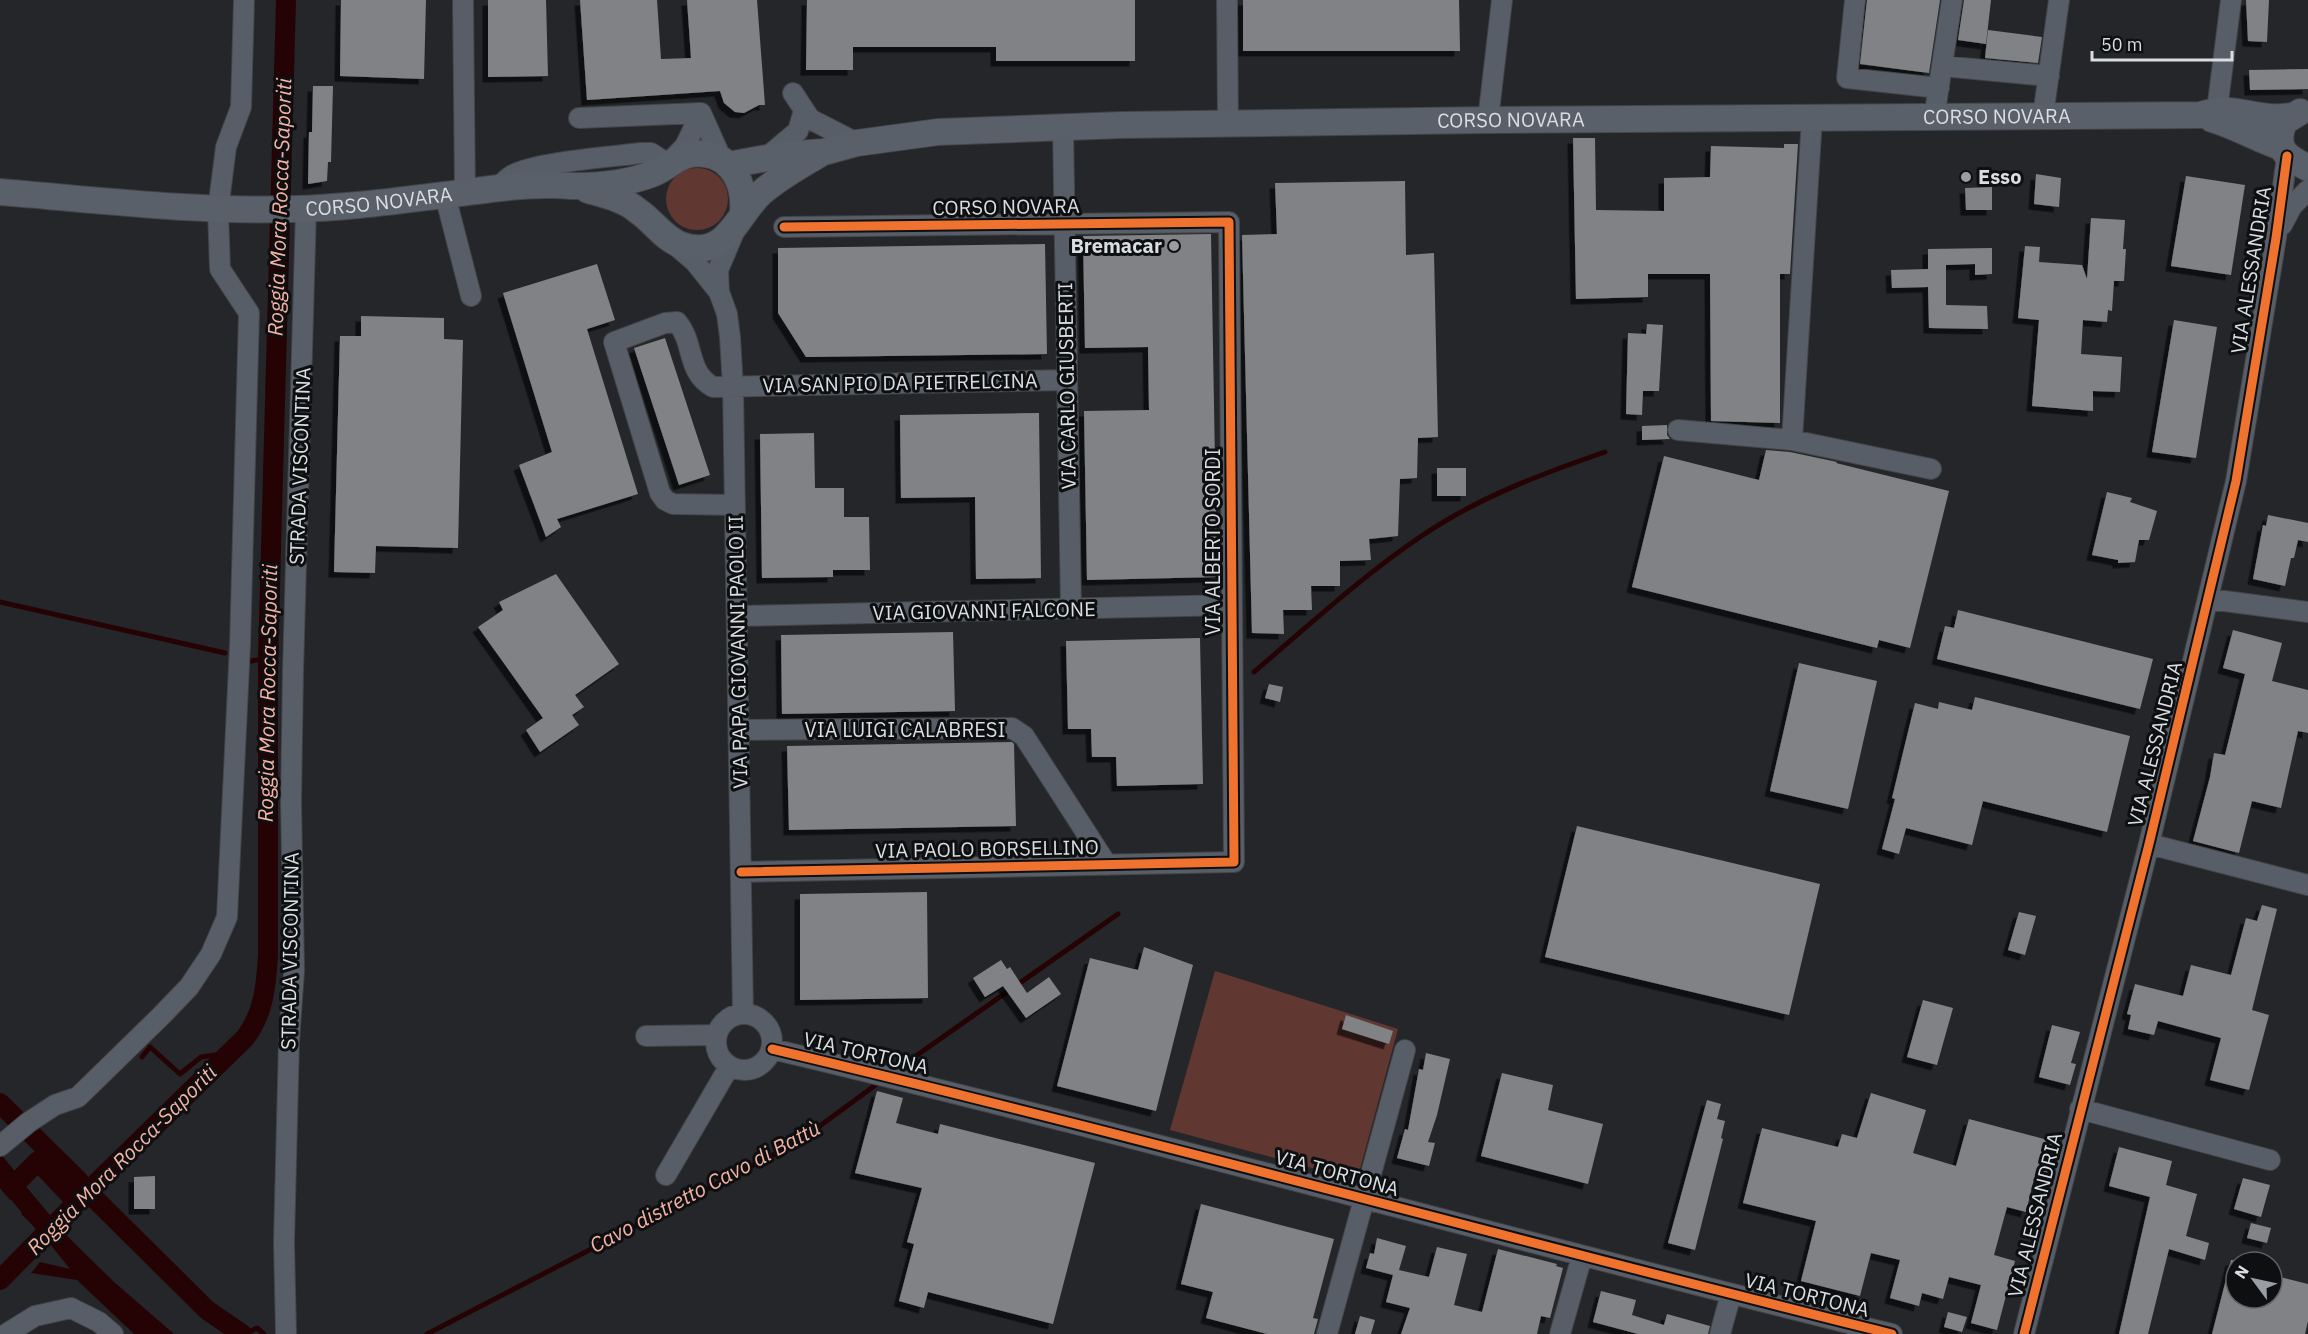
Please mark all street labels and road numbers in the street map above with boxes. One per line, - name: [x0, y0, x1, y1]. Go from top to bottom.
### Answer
- street label: CORSO NOVARA: [1923, 102, 2071, 130]
- street label: CORSO NOVARA: [1437, 105, 1585, 134]
- street label: CORSO NOVARA: [305, 180, 454, 222]
- street label: VIA ALESSANDRIA: [2224, 184, 2277, 356]
- street label: CORSO NOVARA: [932, 192, 1080, 221]
- street label: VIA CARLO GIUSBERTI: [1051, 282, 1082, 490]
- street label: STRADA VISCONTINA: [283, 367, 316, 565]
- street label: VIA SAN PIO DA PIETRELCINA: [762, 367, 1038, 398]
- street label: VIA ALBERTO SORDI: [1199, 448, 1226, 636]
- street label: VIA PAPA GIOVANNI PAOLO II: [722, 515, 753, 789]
- street label: VIA GIOVANNI FALCONE: [872, 595, 1096, 626]
- street label: VIA ALESSANDRIA: [2121, 658, 2188, 829]
- street label: VIA LUIGI CALABRESI: [805, 716, 1005, 743]
- street label: VIA PAOLO BORSELLINO: [875, 833, 1099, 864]
- street label: STRADA VISCONTINA: [274, 852, 305, 1050]
- street label: VIA TORTONA: [801, 1025, 931, 1080]
- street label: VIA ALESSANDRIA: [2001, 1129, 2068, 1300]
- street label: VIA TORTONA: [1272, 1143, 1402, 1202]
- street label: VIA TORTONA: [1742, 1266, 1872, 1323]

